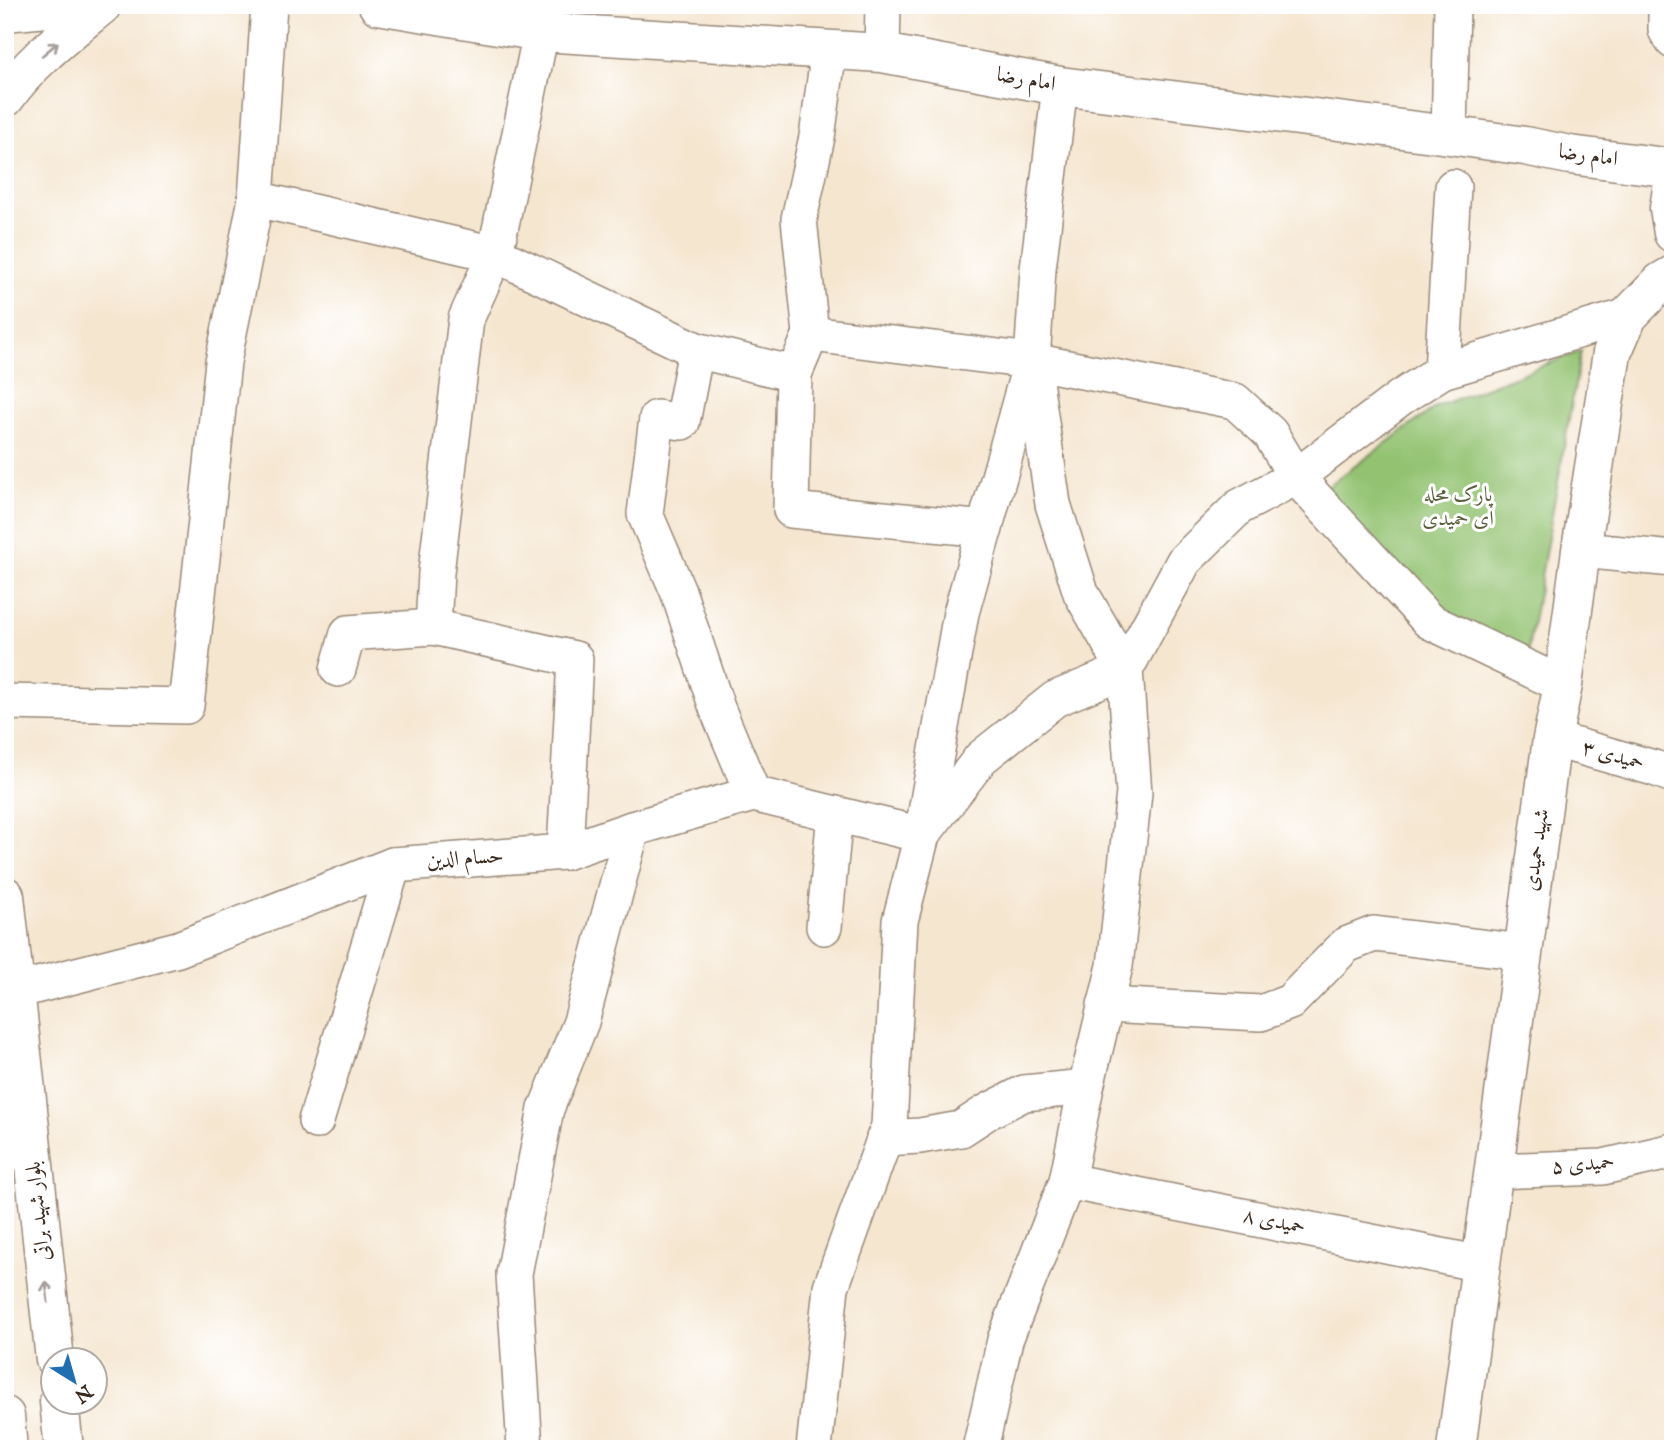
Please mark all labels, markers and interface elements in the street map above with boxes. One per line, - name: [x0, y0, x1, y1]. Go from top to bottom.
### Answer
- one-way arrow: [41, 41, 59, 57]
- street label: امام رضا: [994, 62, 1058, 101]
- street label: امام رضا: [1556, 138, 1619, 176]
- park label: پارک محله ای حمیدی: [1422, 482, 1494, 533]
- street label: حمیدی ۳: [1579, 735, 1647, 777]
- street label: شهید حمیدی: [1518, 807, 1556, 893]
- street label: حسام الدین: [426, 843, 505, 878]
- street label: حمیدی ۵: [1550, 1149, 1616, 1181]
- street label: بلوار شهید براتی: [20, 1160, 58, 1262]
- street label: حمیدی ۸: [1240, 1203, 1308, 1241]
- one-way arrow: [41, 1281, 54, 1303]
- north arrow: [38, 1346, 108, 1416]
- text: N: [69, 1378, 98, 1408]

